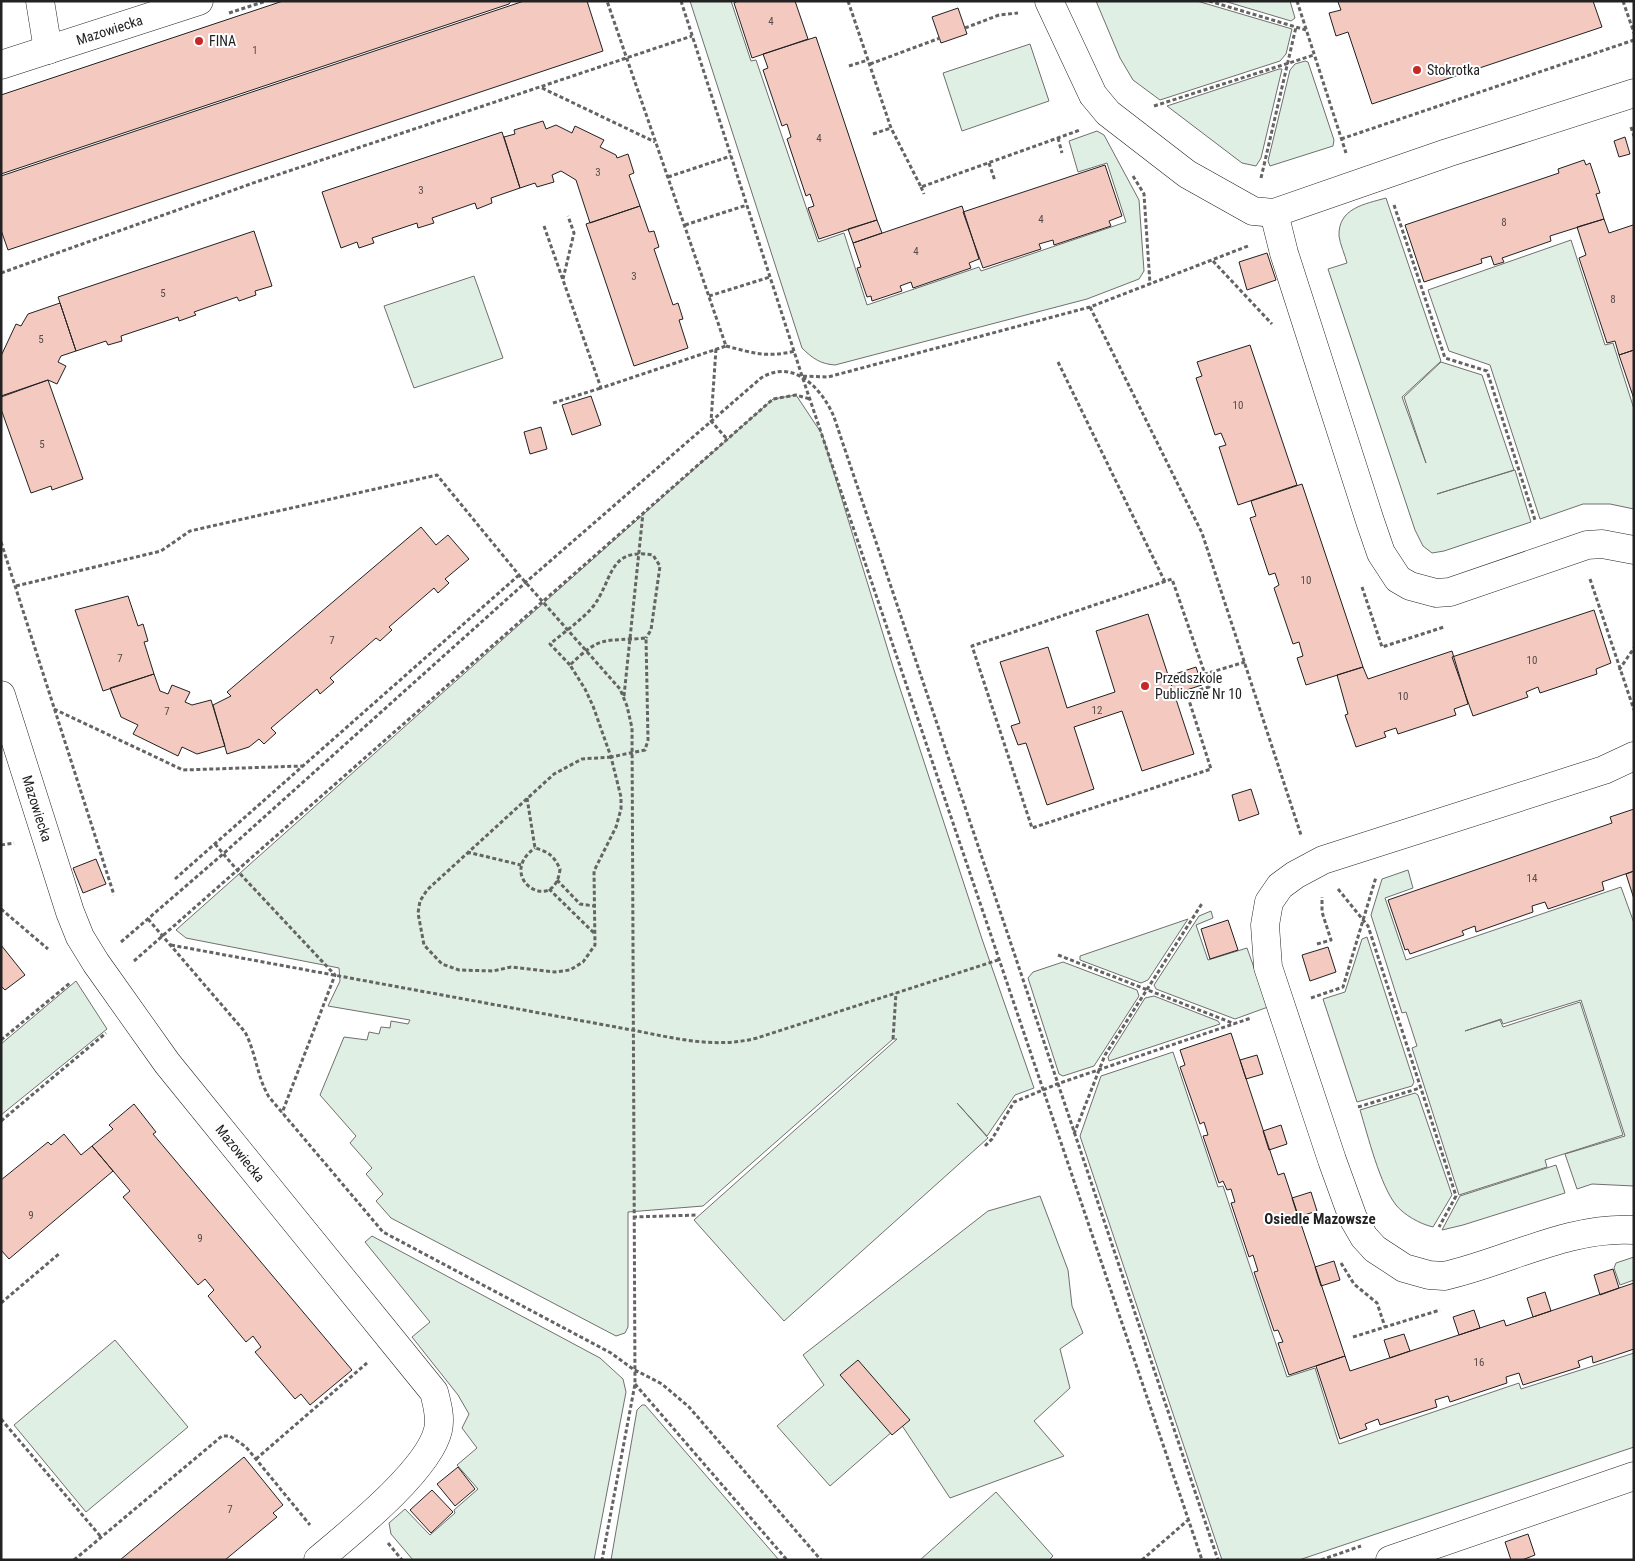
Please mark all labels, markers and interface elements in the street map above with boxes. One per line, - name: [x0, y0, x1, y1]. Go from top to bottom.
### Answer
- street label: Mazowiecka: [74, 12, 145, 48]
- house number: 4: [768, 15, 774, 28]
- place label: FINA: [209, 33, 236, 49]
- marker: FINA: [193, 35, 205, 47]
- house number: 1: [252, 44, 258, 57]
- place label: Stokrotka: [1427, 62, 1480, 78]
- marker: Stokrotka: [1411, 64, 1423, 76]
- house number: 4: [816, 132, 822, 145]
- house number: 3: [595, 166, 601, 179]
- house number: 3: [418, 184, 424, 197]
- house number: 4: [1038, 213, 1044, 226]
- house number: 8: [1501, 216, 1507, 229]
- house number: 4: [913, 245, 919, 258]
- house number: 3: [631, 270, 637, 283]
- house number: 5: [160, 287, 166, 300]
- house number: 8: [1610, 293, 1616, 306]
- house number: 5: [38, 333, 44, 346]
- house number: 10: [1233, 399, 1243, 412]
- house number: 5: [39, 438, 45, 451]
- house number: 10: [1301, 574, 1311, 587]
- house number: 7: [329, 634, 335, 647]
- house number: 7: [117, 652, 123, 665]
- house number: 10: [1527, 654, 1537, 667]
- place label: Przedszkole Publiczne Nr 10: [1155, 670, 1242, 702]
- marker: Przedszkole Publiczne Nr 10: [1139, 680, 1151, 692]
- house number: 10: [1398, 690, 1408, 703]
- house number: 12: [1092, 704, 1102, 717]
- house number: 7: [164, 705, 170, 718]
- street label: Mazowiecka: [19, 773, 55, 844]
- house number: 14: [1527, 872, 1538, 885]
- street label: Mazowiecka: [212, 1121, 268, 1185]
- house number: 9: [28, 1209, 34, 1222]
- district label: Osiedle Mazowsze: [1264, 1210, 1376, 1228]
- house number: 9: [197, 1232, 203, 1245]
- house number: 16: [1474, 1356, 1484, 1369]
- house number: 7: [227, 1503, 233, 1516]

